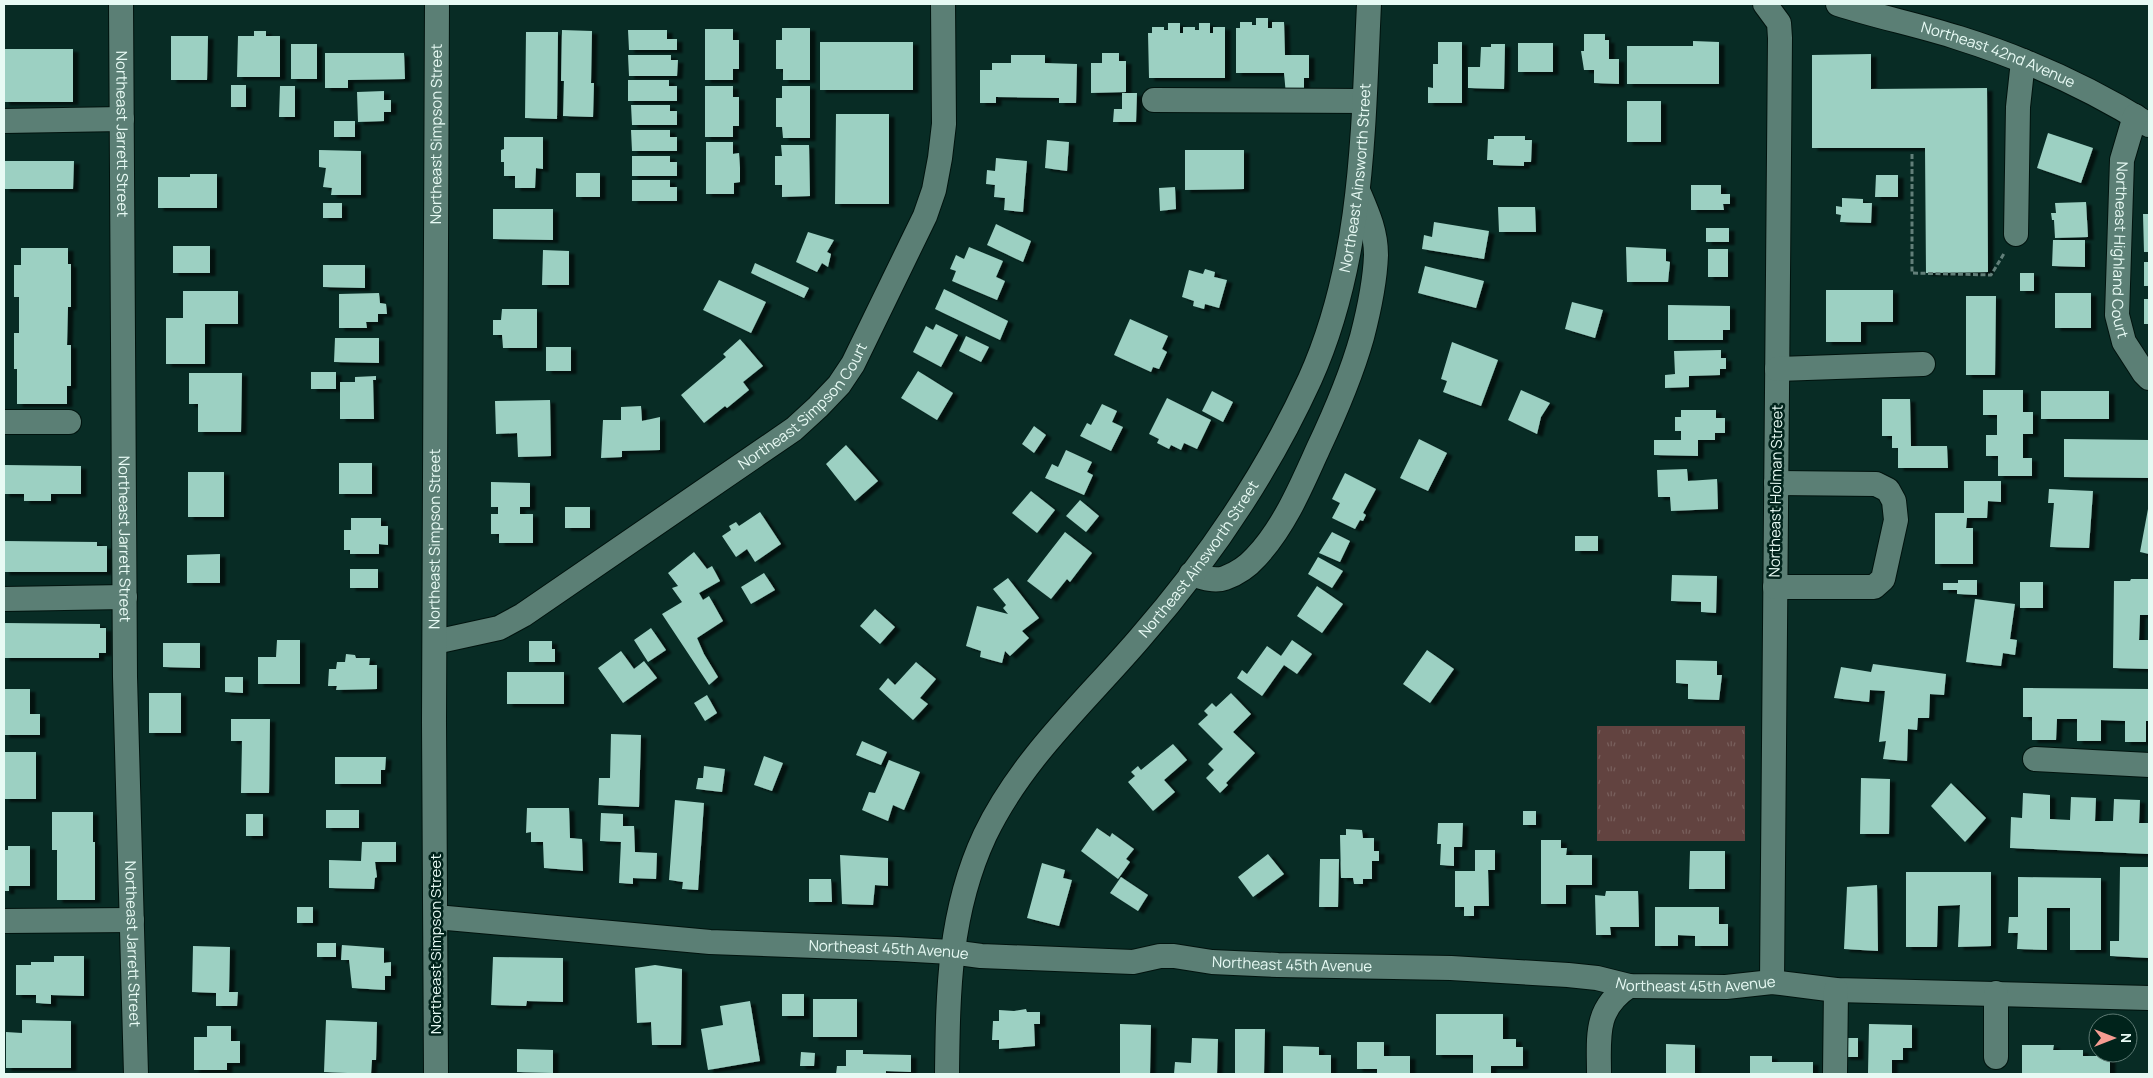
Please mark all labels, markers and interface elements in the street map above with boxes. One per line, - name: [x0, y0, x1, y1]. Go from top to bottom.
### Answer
- street label: Northeast 42nd Avenue: [1919, 16, 2079, 93]
- street label: Northeast Simpson Street: [425, 44, 447, 224]
- street label: Northeast Jarrett Street: [111, 51, 133, 217]
- street label: Northeast Ainsworth Street: [1334, 83, 1376, 274]
- street label: Northeast Highland Court: [2107, 161, 2134, 341]
- street label: Northeast Simpson Court: [734, 339, 872, 474]
- street label: Northeast Holman Street: [1763, 404, 1788, 578]
- street label: Northeast Simpson Street: [423, 449, 445, 629]
- street label: Northeast Jarrett Street: [114, 456, 136, 622]
- street label: Northeast Ainsworth Street: [1134, 477, 1263, 642]
- street label: Northeast Simpson Street: [425, 854, 446, 1034]
- street label: Northeast Jarrett Street: [120, 860, 146, 1027]
- street label: Northeast 45th Avenue: [808, 935, 970, 964]
- street label: Northeast 45th Avenue: [1212, 951, 1373, 977]
- street label: Northeast 45th Avenue: [1614, 971, 1777, 997]
- north arrow: [2088, 1013, 2138, 1063]
- text: N: [2117, 1033, 2136, 1043]

